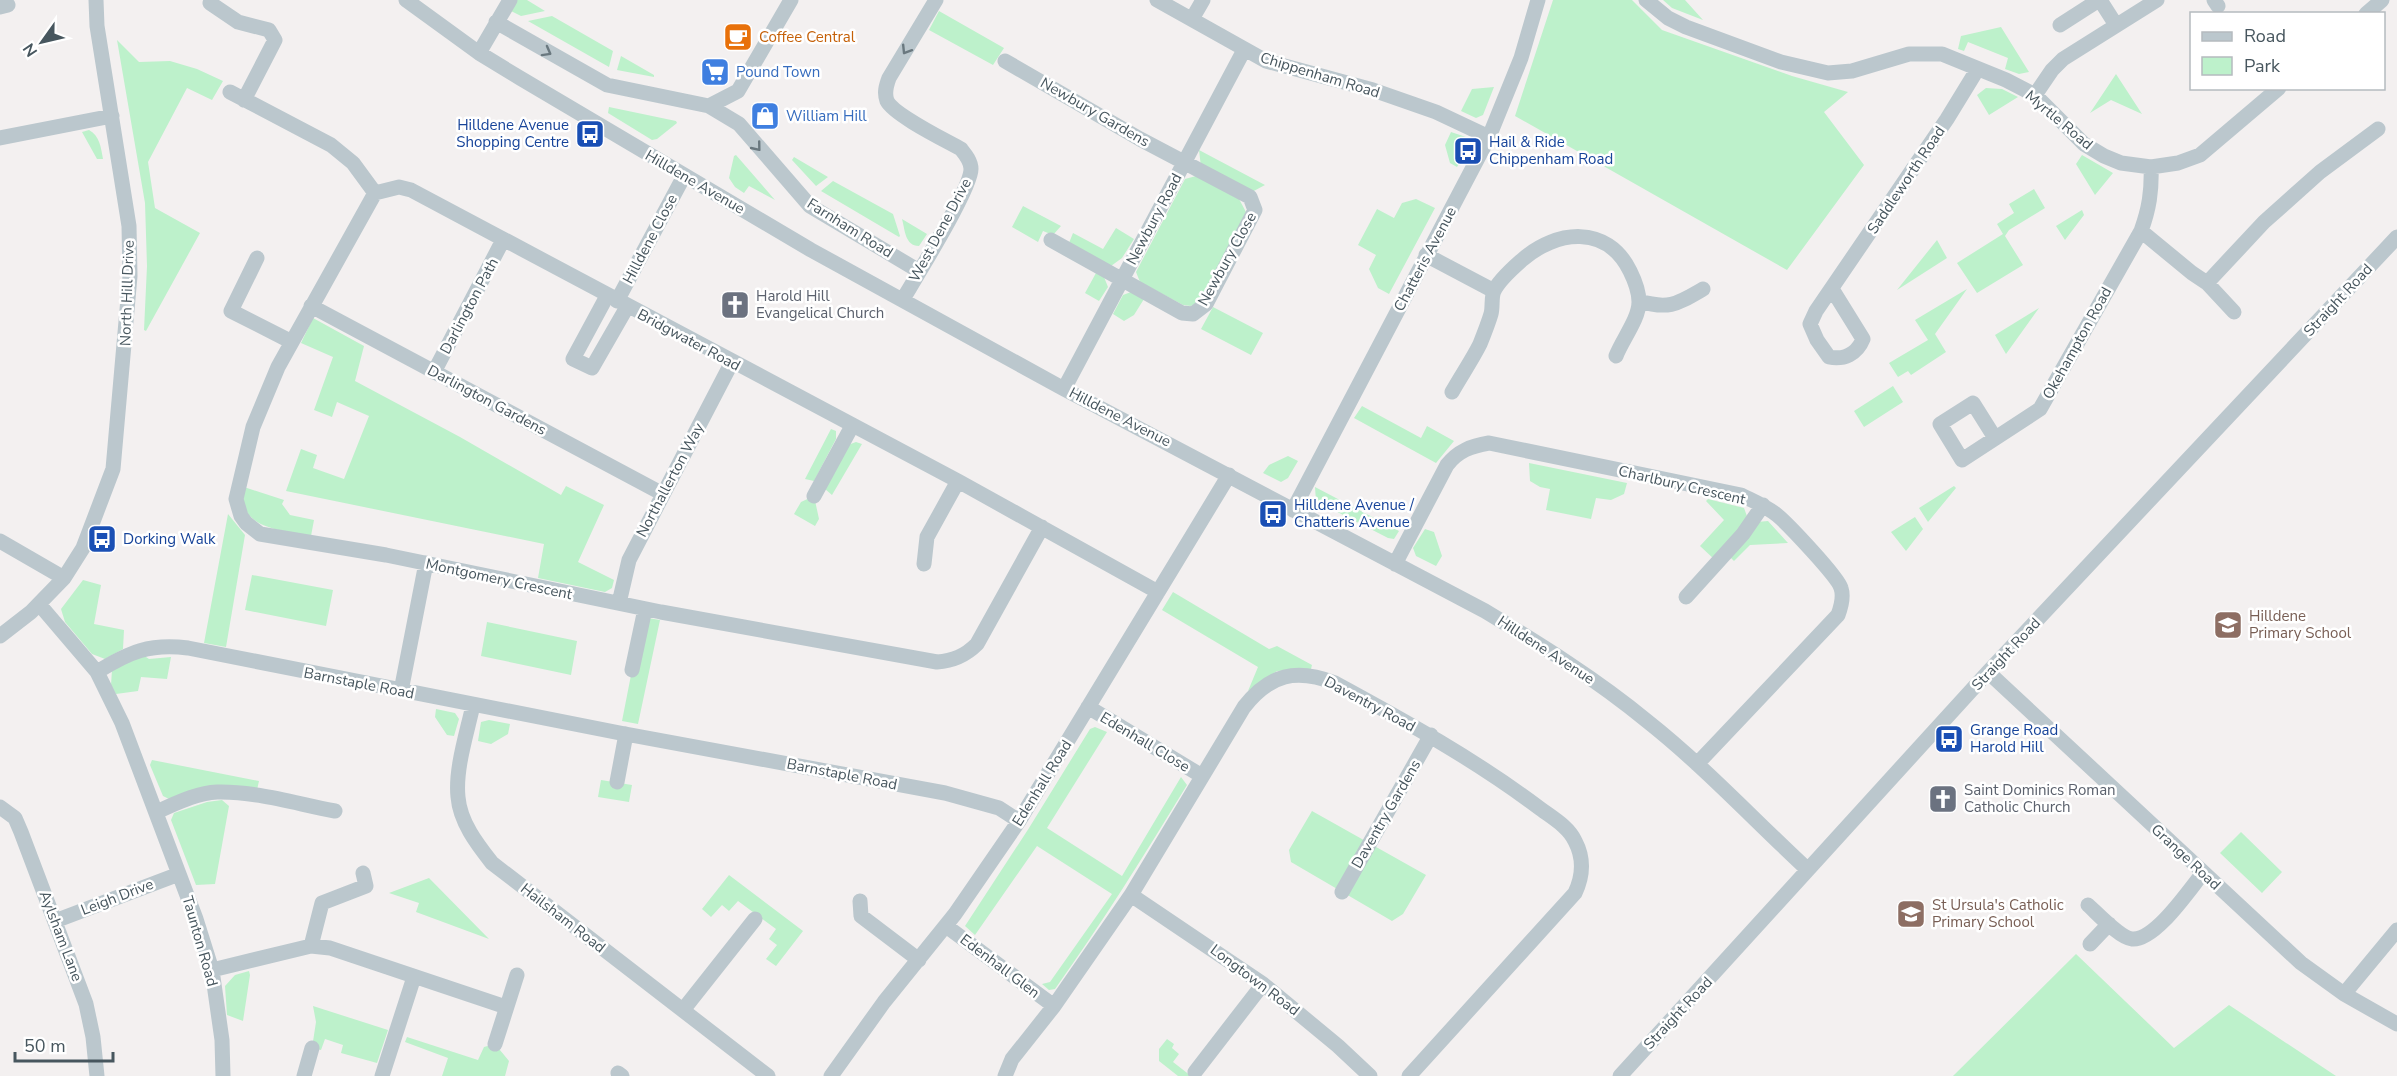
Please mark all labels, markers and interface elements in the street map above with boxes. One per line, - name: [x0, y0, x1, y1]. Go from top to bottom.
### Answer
- north arrow: [12, 12, 72, 72]
- legend: [2190, 12, 2385, 90]
- cafe icon: Coffee Central: [722, 21, 754, 53]
- text: Road: [2244, 24, 2286, 48]
- place label: Coffee Central: [759, 27, 856, 47]
- text: N: [18, 39, 43, 61]
- one-way arrow: [901, 44, 913, 54]
- one-way arrow: [541, 45, 551, 56]
- street label: Chippenham Road: [1258, 47, 1382, 103]
- text: Park: [2244, 54, 2281, 78]
- supermarket icon: Pound Town: [699, 56, 731, 88]
- place label: Pound Town: [736, 62, 820, 82]
- street label: Newbury Gardens: [1037, 73, 1153, 151]
- street label: Myrtle Road: [2021, 86, 2097, 154]
- shop icon: William Hill: [749, 100, 781, 132]
- place label: William Hill: [786, 106, 867, 126]
- place label: Hilldene Avenue Shopping Centre: [456, 115, 569, 152]
- bus stop icon: Hilldene Avenue Shopping Centre: [574, 118, 606, 150]
- street label: Saddleworth Road: [1862, 122, 1950, 238]
- place label: Hail & Ride Chippenham Road: [1489, 132, 1613, 169]
- bus stop icon: Hail & Ride Chippenham Road: [1452, 135, 1484, 167]
- one-way arrow: [750, 140, 761, 151]
- street label: Hilldene Avenue: [642, 145, 748, 219]
- street label: Newbury Road: [1121, 170, 1187, 268]
- street label: West Dene Drive: [904, 175, 976, 285]
- street label: Hilldene Close: [618, 191, 682, 287]
- street label: Farnham Road: [803, 194, 897, 262]
- street label: Chatteris Avenue: [1389, 203, 1461, 315]
- street label: Newbury Close: [1193, 209, 1261, 309]
- street label: North Hill Drive: [115, 240, 139, 346]
- street label: Darlington Path: [435, 254, 503, 358]
- street label: Straight Road: [2299, 259, 2377, 341]
- street label: Okehampton Road: [2038, 283, 2116, 403]
- place label: Harold Hill Evangelical Church: [756, 286, 884, 323]
- church icon: Harold Hill Evangelical Church: [719, 289, 751, 321]
- street label: Bridgwater Road: [634, 304, 744, 376]
- street label: Darlington Gardens: [424, 360, 550, 440]
- street label: Hilldene Avenue: [1066, 383, 1174, 451]
- street label: Northallerton Way: [631, 419, 709, 541]
- street label: Charlbury Crescent: [1616, 461, 1748, 510]
- place label: Hilldene Avenue / Chatteris Avenue: [1294, 495, 1415, 532]
- bus stop icon: Hilldene Avenue / Chatteris Avenue: [1257, 498, 1289, 530]
- bus stop icon: Dorking Walk: [86, 523, 118, 555]
- place label: Dorking Walk: [123, 529, 216, 549]
- street label: Montgomery Crescent: [424, 554, 575, 604]
- place label: Hilldene Primary School: [2249, 606, 2352, 643]
- school or university icon: Hilldene Primary School: [2212, 609, 2244, 641]
- street label: Hilldene Avenue: [1494, 611, 1598, 689]
- street label: Straight Road: [1967, 613, 2045, 695]
- street label: Barnstaple Road: [302, 662, 416, 704]
- street label: Daventry Road: [1321, 672, 1419, 736]
- street label: Edenhall Close: [1097, 707, 1194, 777]
- place label: Grange Road Harold Hill: [1970, 720, 2058, 757]
- bus stop icon: Grange Road Harold Hill: [1933, 723, 1965, 755]
- street label: Edenhall Road: [1008, 736, 1076, 830]
- street label: Barnstaple Road: [785, 753, 899, 795]
- street label: Daventry Gardens: [1347, 756, 1425, 872]
- place label: Saint Dominics Roman Catholic Church: [1964, 780, 2116, 817]
- church icon: Saint Dominics Roman Catholic Church: [1927, 783, 1959, 815]
- street label: Grange Road: [2147, 820, 2225, 894]
- street label: Leigh Drive: [78, 874, 156, 920]
- street label: Hailsham Road: [516, 879, 610, 957]
- street label: Aylsham Lane: [35, 888, 87, 984]
- street label: Taunton Road: [177, 893, 223, 989]
- place label: St Ursula's Catholic Primary School: [1932, 895, 2064, 932]
- school or university icon: St Ursula's Catholic Primary School: [1895, 898, 1927, 930]
- street label: Edenhall Glen: [956, 929, 1044, 1003]
- street label: Longtown Road: [1206, 940, 1304, 1020]
- street label: Straight Road: [1639, 972, 1717, 1054]
- scale bar: [15, 1025, 112, 1063]
- text: 50 m: [24, 1034, 66, 1058]

